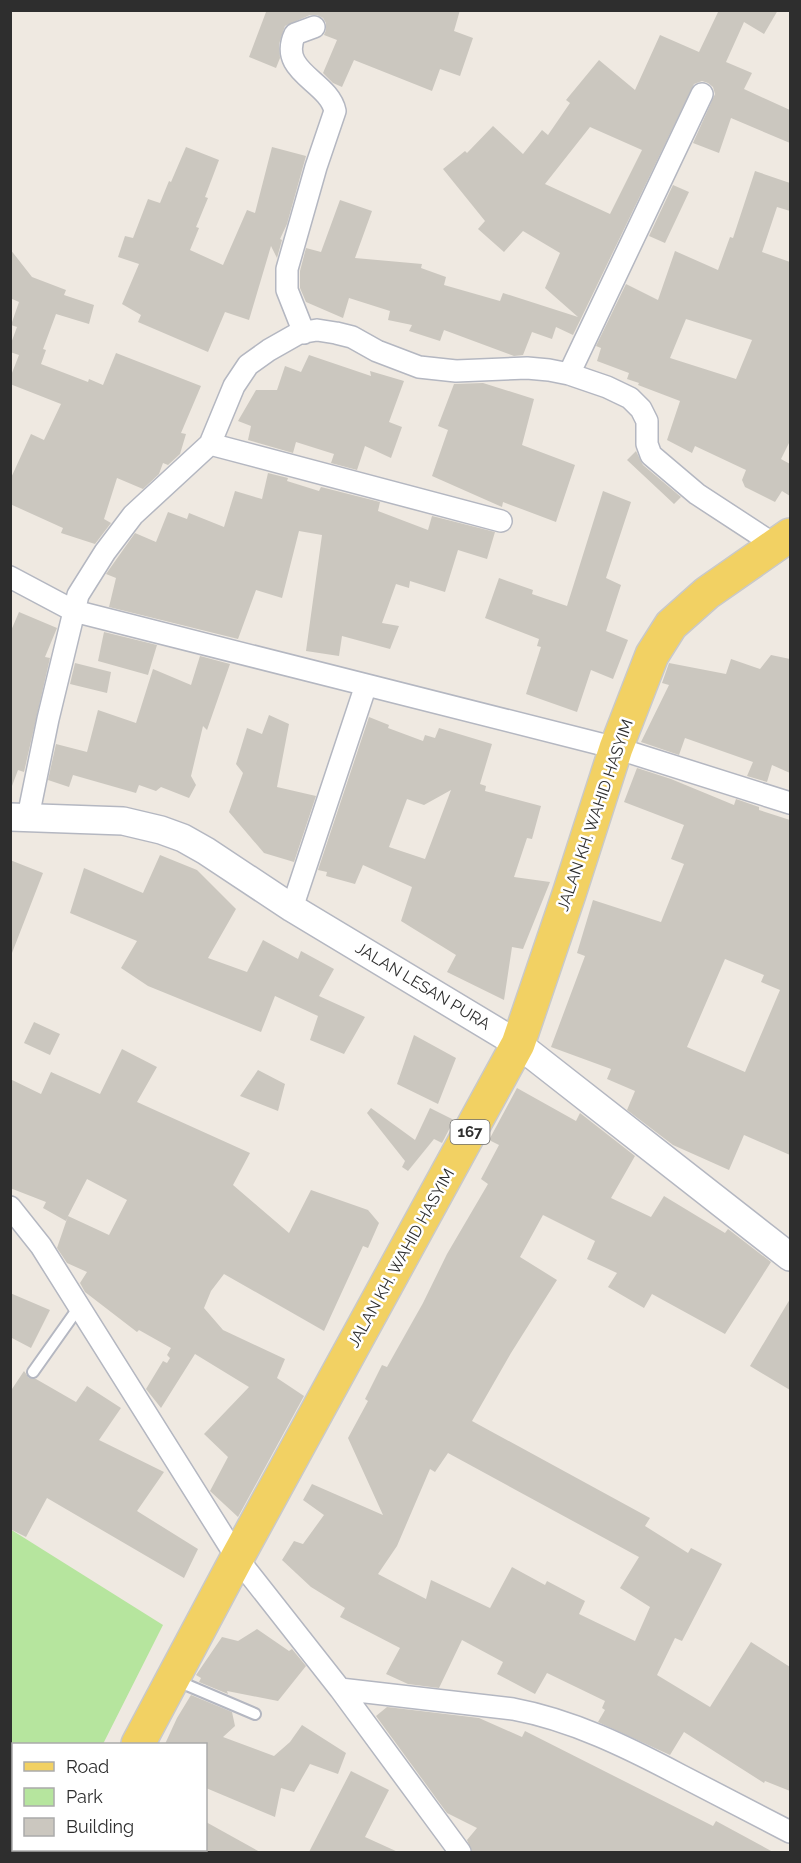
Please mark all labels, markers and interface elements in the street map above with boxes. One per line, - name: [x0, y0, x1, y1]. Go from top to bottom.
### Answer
- street label: JALAN KH. WAHID HASYIM: [553, 717, 637, 913]
- street label: JALAN LESAN PURA: [352, 938, 494, 1034]
- road number: 167: [450, 1120, 490, 1144]
- street label: JALAN KH. WAHID HASYIM: [344, 1165, 458, 1351]
- legend: [12, 1743, 207, 1851]
- text: Road: [66, 1756, 109, 1777]
- text: Park: [66, 1786, 103, 1807]
- text: Building: [66, 1816, 134, 1837]

